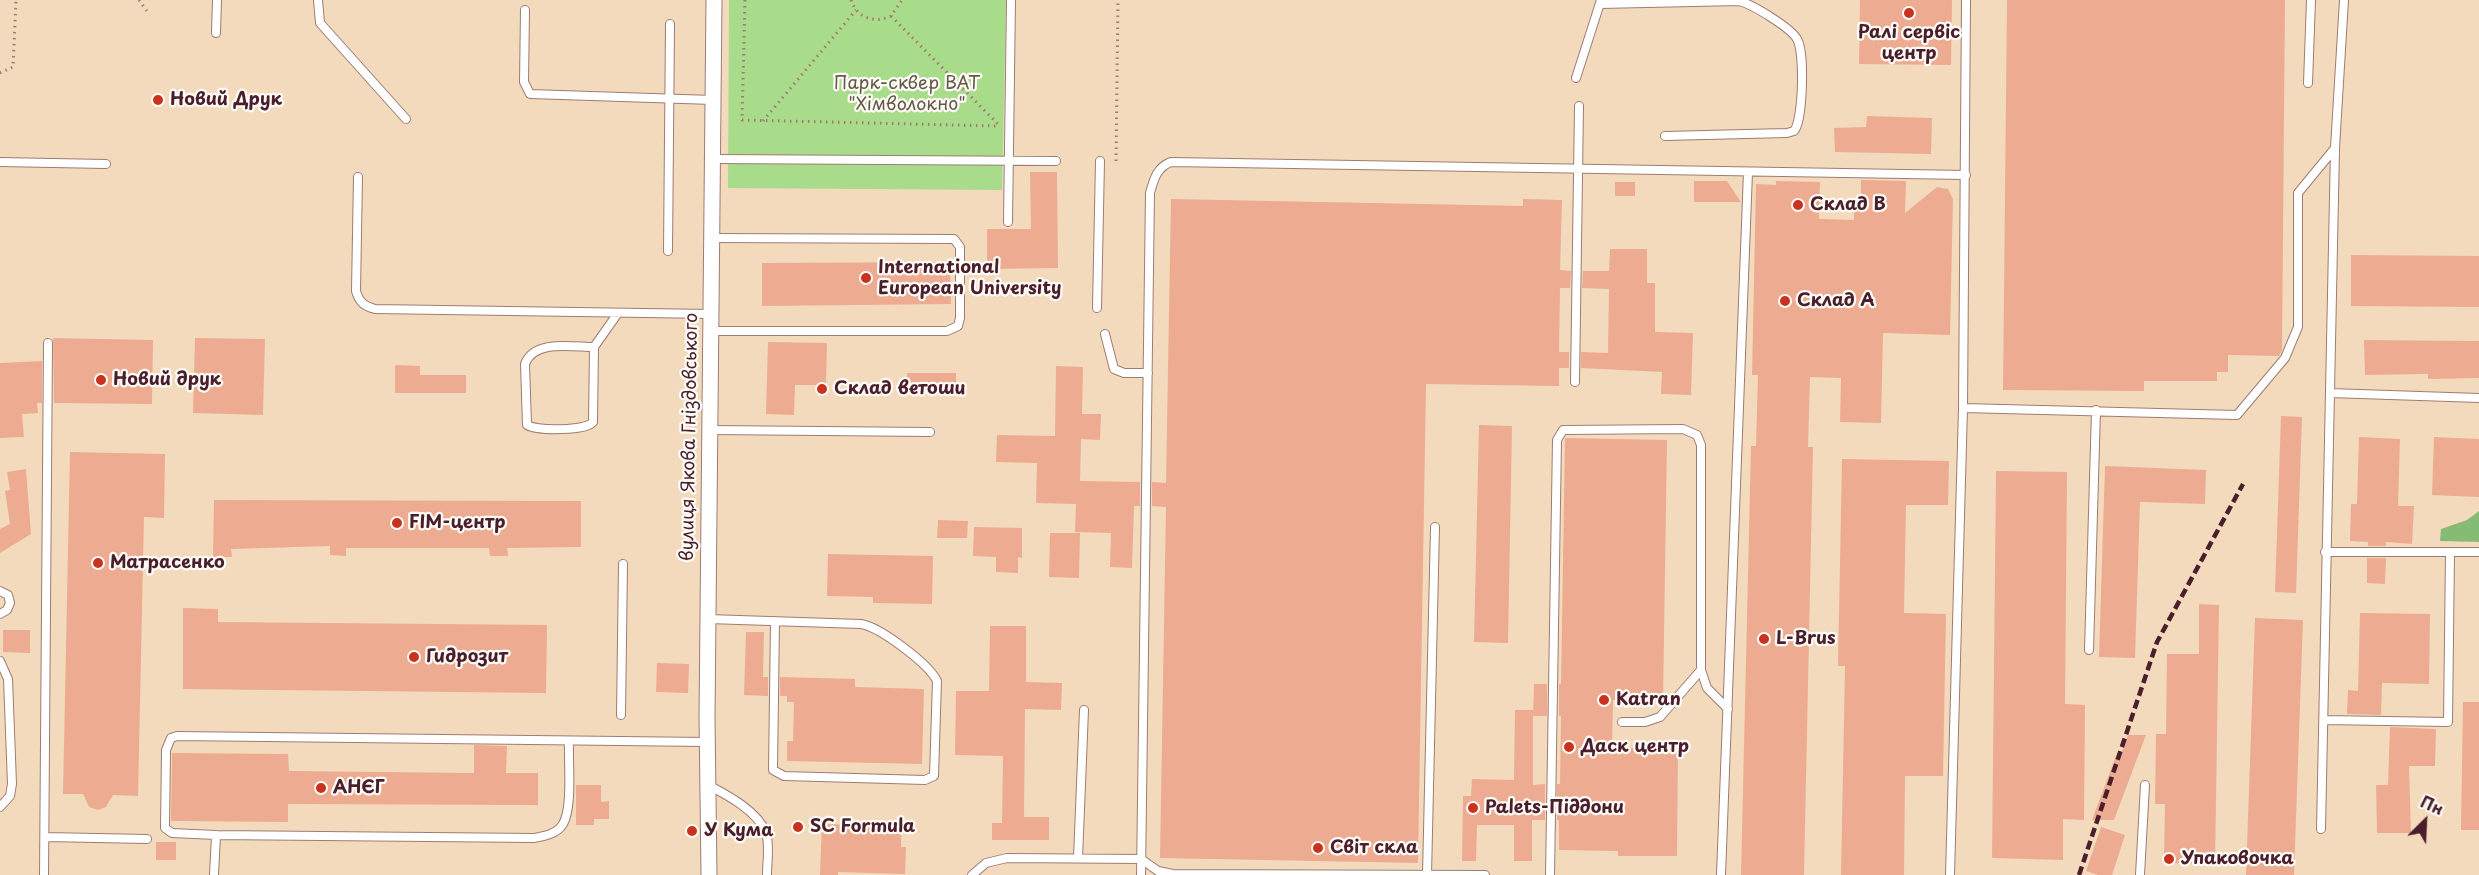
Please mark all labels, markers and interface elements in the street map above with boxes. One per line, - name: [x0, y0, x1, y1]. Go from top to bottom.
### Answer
- marker: Ралі сервіс центр: [1902, 6, 1916, 20]
- place label: Ралі сервіс центр: [1858, 22, 1960, 64]
- park label: Парк-сквер ВАТ "Хімволокно": [834, 73, 980, 116]
- place label: Новий Друк: [170, 89, 282, 111]
- marker: Новий Друк: [151, 93, 165, 107]
- place label: Склад B: [1810, 194, 1886, 216]
- marker: Склад B: [1791, 198, 1805, 212]
- place label: International European University: [878, 257, 1061, 300]
- marker: International European University: [859, 271, 873, 285]
- place label: Склад A: [1797, 290, 1875, 312]
- marker: Склад A: [1778, 294, 1792, 308]
- street label: вулиця Якова Гніздовського: [677, 313, 703, 561]
- place label: Новий друк: [113, 369, 221, 391]
- marker: Новий друк: [94, 373, 108, 387]
- place label: Склад ветоши: [834, 378, 966, 400]
- marker: Склад ветоши: [815, 382, 829, 396]
- place label: FIM-центр: [409, 512, 505, 534]
- marker: FIM-центр: [390, 516, 404, 530]
- place label: Матрасенко: [110, 552, 225, 574]
- marker: Матрасенко: [91, 556, 105, 570]
- place label: L-Brus: [1776, 628, 1836, 650]
- marker: L-Brus: [1757, 632, 1771, 646]
- place label: Гидрозит: [426, 646, 508, 668]
- marker: Гидрозит: [407, 650, 421, 664]
- place label: Katran: [1616, 689, 1681, 711]
- marker: Katran: [1597, 693, 1611, 707]
- place label: Даск центр: [1581, 736, 1689, 758]
- marker: Даск центр: [1562, 740, 1576, 754]
- place label: АНЄГ: [333, 777, 385, 799]
- marker: АНЄГ: [314, 781, 328, 795]
- text: Пн: [2417, 789, 2448, 820]
- north arrow: [2395, 791, 2455, 851]
- place label: Palets-Піддони: [1485, 797, 1624, 819]
- marker: Palets-Піддони: [1466, 801, 1480, 815]
- place label: SC Formula: [810, 816, 915, 838]
- place label: У Кума: [704, 820, 774, 842]
- marker: SC Formula: [791, 820, 805, 834]
- marker: У Кума: [685, 824, 699, 838]
- place label: Світ скла: [1330, 837, 1418, 859]
- marker: Світ скла: [1311, 841, 1325, 855]
- place label: Упаковочка: [2181, 848, 2294, 870]
- marker: Упаковочка: [2162, 852, 2176, 866]

